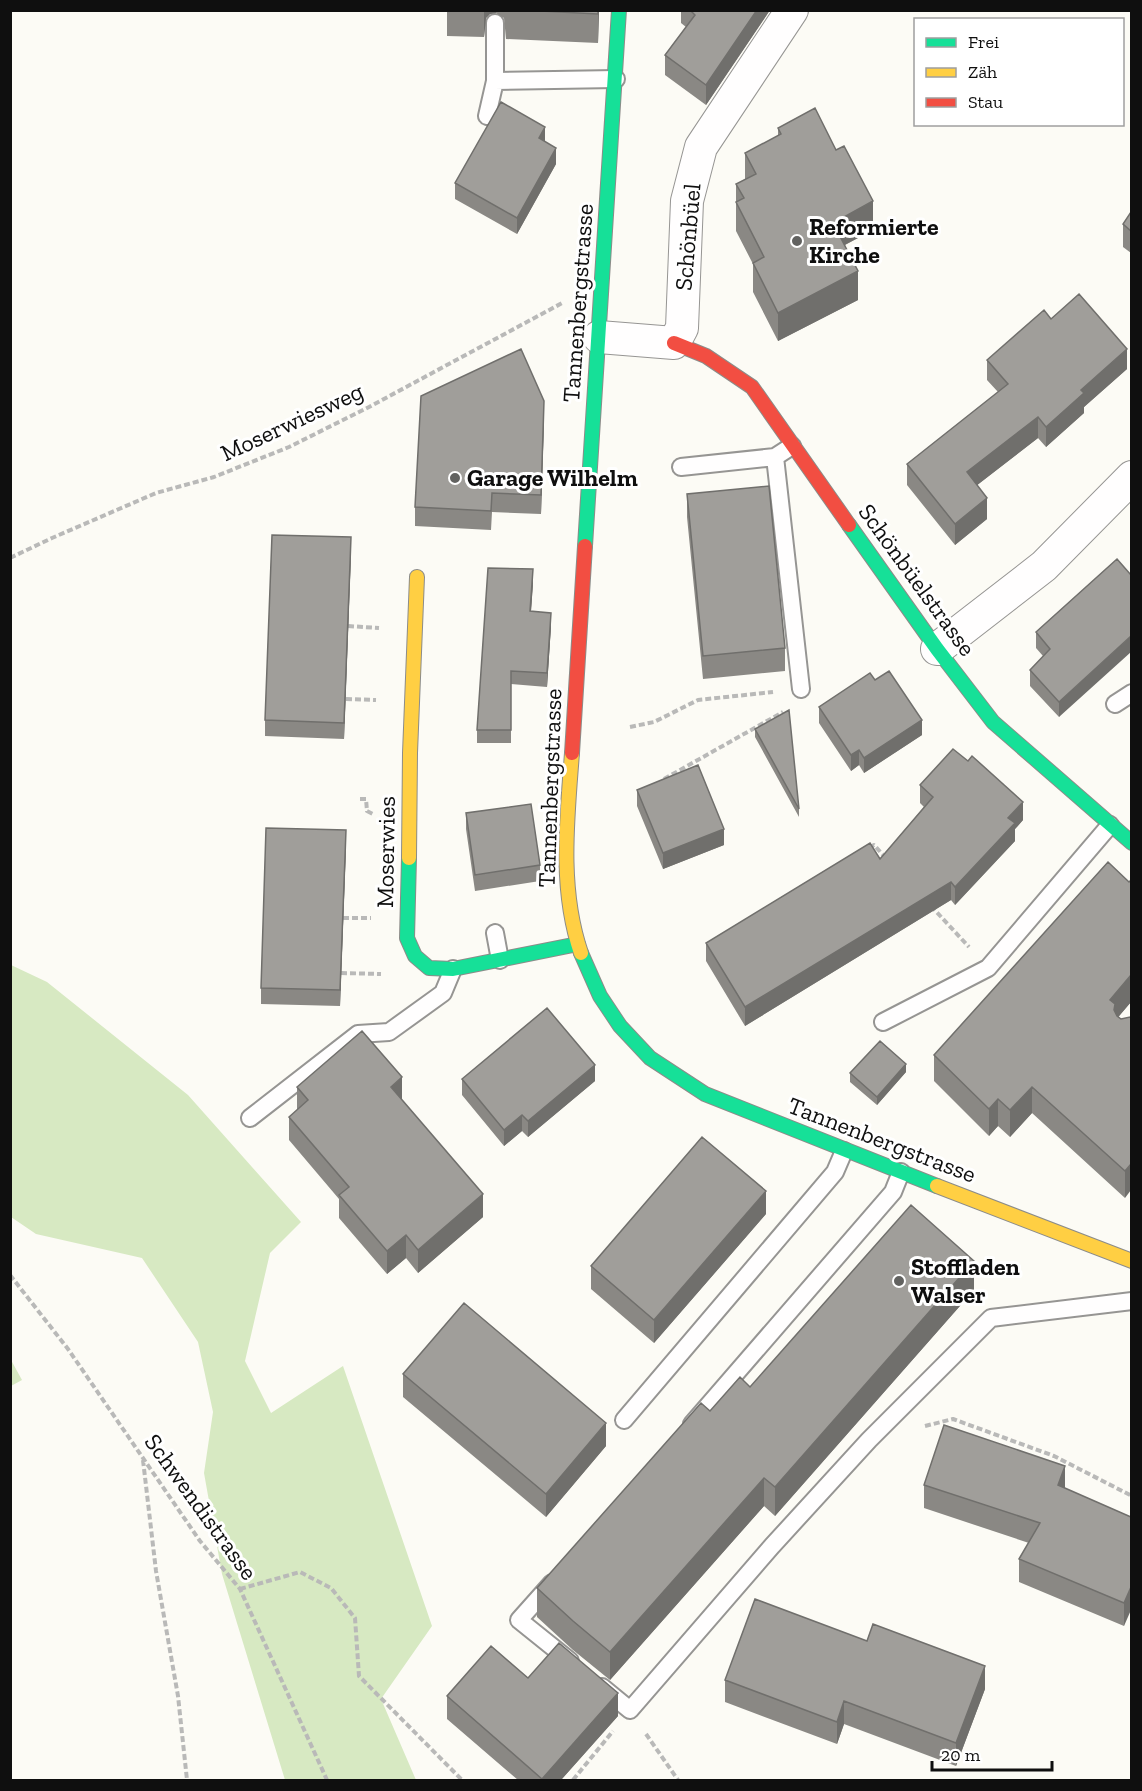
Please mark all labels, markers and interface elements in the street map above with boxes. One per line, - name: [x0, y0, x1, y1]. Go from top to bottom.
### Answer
- legend: [914, 18, 1124, 126]
- text: Frei: [968, 31, 999, 53]
- text: Zäh: [968, 61, 997, 83]
- text: Stau: [968, 91, 1003, 113]
- street label: Schönbüel: [668, 182, 707, 292]
- street label: Tannenbergstrasse: [556, 203, 599, 403]
- place label: Reformierte Kirche: [809, 212, 939, 269]
- marker: Reformierte Kirche: [790, 234, 804, 248]
- street label: Moserwiesweg: [216, 376, 368, 467]
- place label: Garage Wilhelm: [467, 463, 638, 492]
- marker: Garage Wilhelm: [448, 471, 462, 485]
- street label: Schönbüelstrasse: [853, 498, 982, 661]
- street label: Tannenbergstrasse: [532, 688, 567, 888]
- street label: Moserwies: [370, 796, 401, 908]
- street label: Tannenbergstrasse: [784, 1090, 980, 1189]
- place label: Stoffladen Walser: [911, 1252, 1020, 1309]
- marker: Stoffladen Walser: [892, 1274, 906, 1288]
- street label: Schwendistrasse: [139, 1428, 264, 1585]
- scale bar: [932, 1734, 1052, 1772]
- text: 20 m: [941, 1744, 981, 1766]

